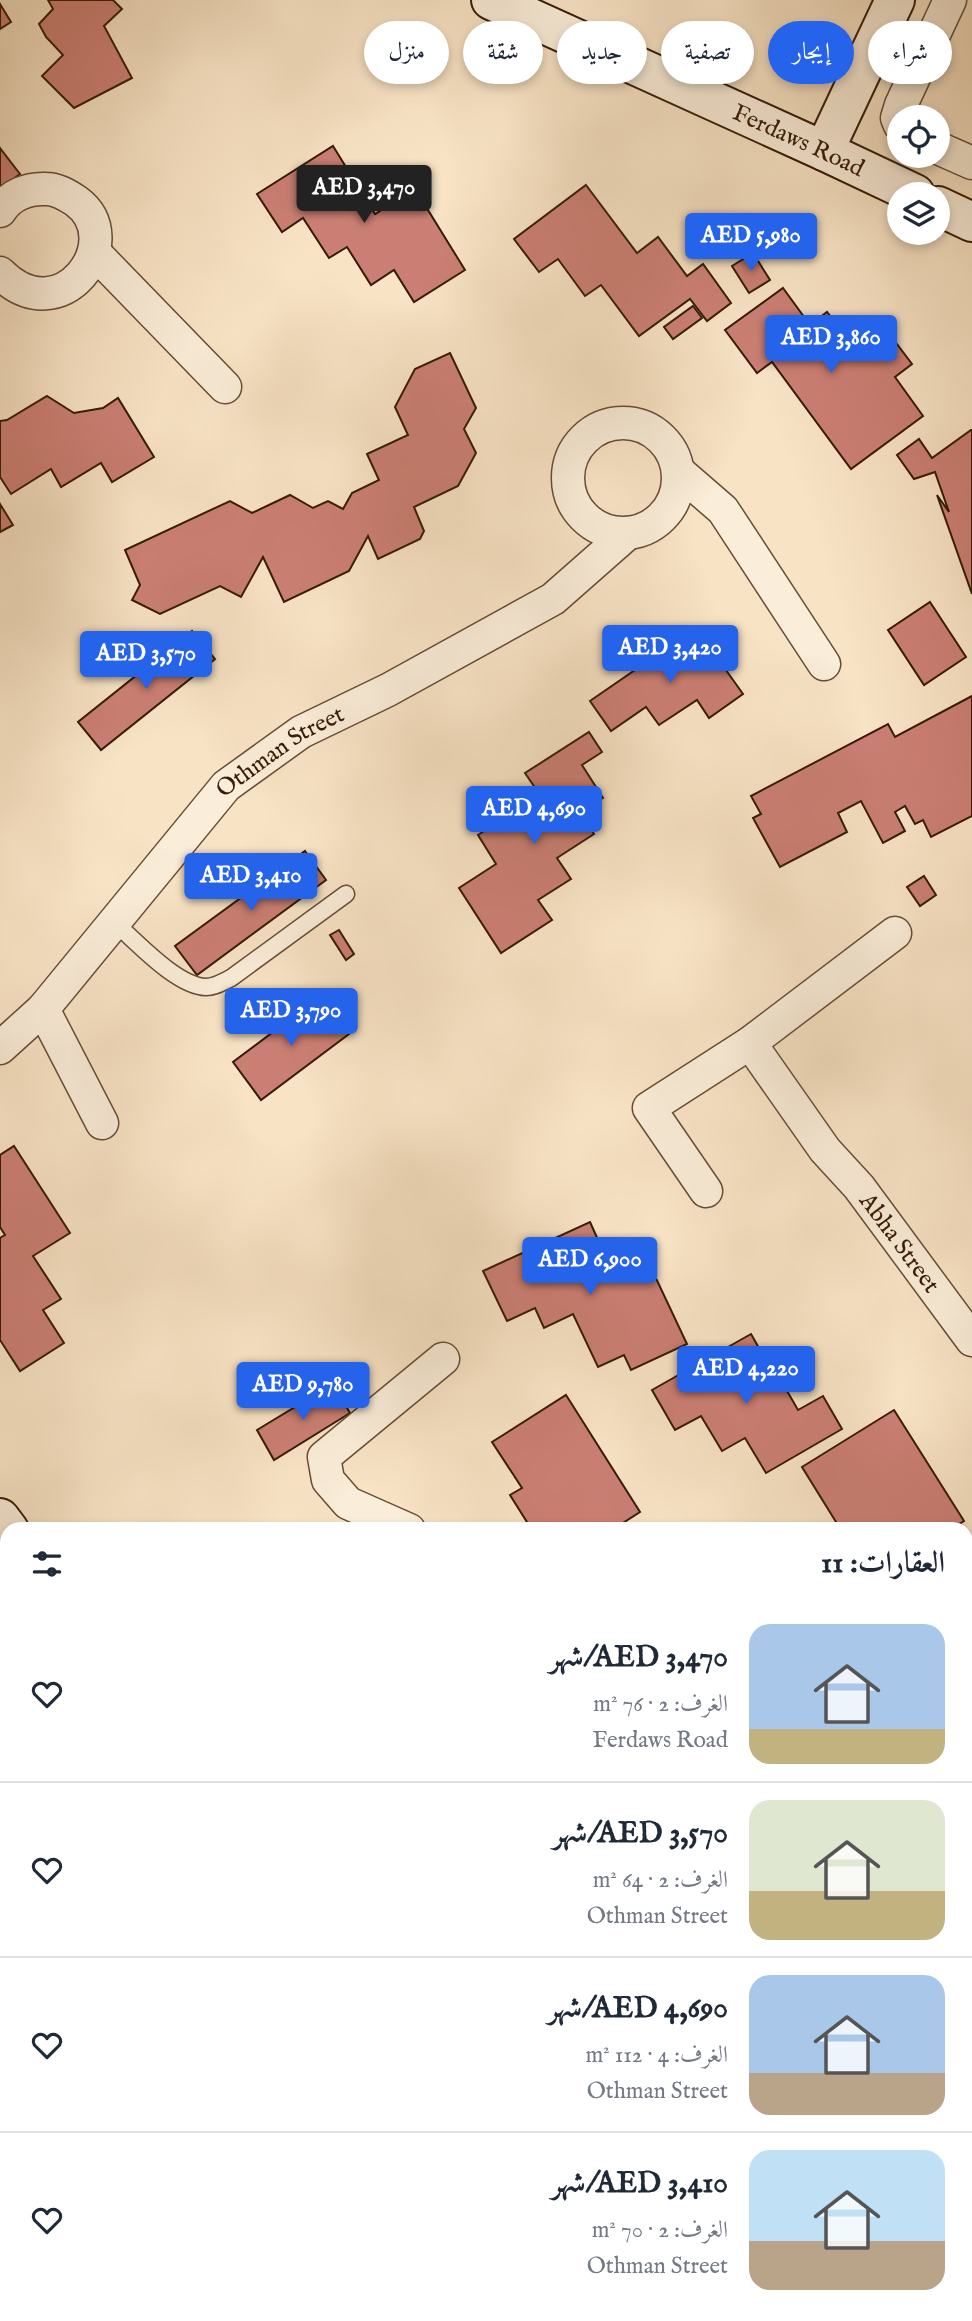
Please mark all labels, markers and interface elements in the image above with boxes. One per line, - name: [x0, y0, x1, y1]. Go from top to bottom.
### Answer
- chip: منزل: [364, 21, 449, 84]
- chip: شقة: [463, 21, 543, 84]
- chip: جديد: [557, 21, 647, 84]
- chip: تصفية: [661, 21, 754, 84]
- chip: إيجار: [768, 21, 854, 84]
- chip: شراء: [868, 21, 952, 84]
- street label: Ferdaws Road: [727, 98, 869, 185]
- map controls: [887, 105, 950, 245]
- button: locate: [887, 105, 950, 168]
- pin: AED 3,470: [284, 166, 444, 225]
- text: AED 3,470: [313, 173, 415, 202]
- button: layers: [887, 182, 950, 245]
- pin: AED 5,980: [671, 214, 831, 273]
- text: AED 5,980: [701, 221, 801, 250]
- pin: AED 3,860: [751, 316, 911, 375]
- text: AED 3,860: [781, 323, 881, 352]
- pin: AED 3,420: [590, 626, 750, 685]
- pin: AED 3,570: [66, 632, 226, 691]
- text: AED 3,420: [618, 633, 722, 662]
- text: AED 3,570: [96, 639, 196, 668]
- street label: Othman Street: [210, 699, 350, 805]
- pin: AED 4,690: [454, 786, 614, 846]
- text: AED 4,690: [482, 794, 586, 823]
- pin: AED 3,410: [171, 853, 331, 913]
- text: AED 3,410: [200, 861, 302, 890]
- pin: AED 3,790: [211, 988, 371, 1048]
- text: AED 3,790: [241, 996, 341, 1025]
- street label: Abha Street: [851, 1186, 946, 1300]
- pin: AED 6,900: [510, 1238, 670, 1297]
- text: AED 6,900: [538, 1245, 642, 1274]
- pin: AED 4,220: [666, 1346, 826, 1406]
- text: AED 4,220: [693, 1354, 799, 1383]
- pin: AED 9,780: [223, 1362, 383, 1422]
- text: AED 9,780: [253, 1370, 353, 1399]
- icon: filters: [28, 1545, 66, 1583]
- text: العقارات: 11: [821, 1545, 945, 1583]
- text: AED 3,470/شهر: [549, 1639, 728, 1677]
- icon: home: [805, 1652, 889, 1736]
- icon: heart: [28, 1675, 66, 1713]
- text: الغرف: 2 · 76 m²: [593, 1690, 728, 1719]
- text: Ferdaws Road: [592, 1726, 728, 1755]
- text: AED 3,570/شهر: [553, 1815, 728, 1853]
- icon: home: [805, 1828, 889, 1912]
- icon: heart: [28, 1851, 66, 1889]
- text: الغرف: 2 · 64 m²: [593, 1866, 728, 1895]
- text: Othman Street: [587, 1902, 728, 1931]
- text: AED 4,690/شهر: [548, 1990, 728, 2028]
- icon: home: [805, 2003, 889, 2087]
- icon: heart: [28, 2026, 66, 2064]
- text: الغرف: 4 · 112 m²: [585, 2041, 728, 2070]
- text: Othman Street: [587, 2077, 728, 2106]
- text: AED 3,410/شهر: [551, 2165, 728, 2203]
- icon: home: [805, 2178, 889, 2262]
- icon: heart: [28, 2201, 66, 2239]
- text: الغرف: 2 · 70 m²: [592, 2216, 728, 2245]
- text: Othman Street: [587, 2252, 728, 2281]

